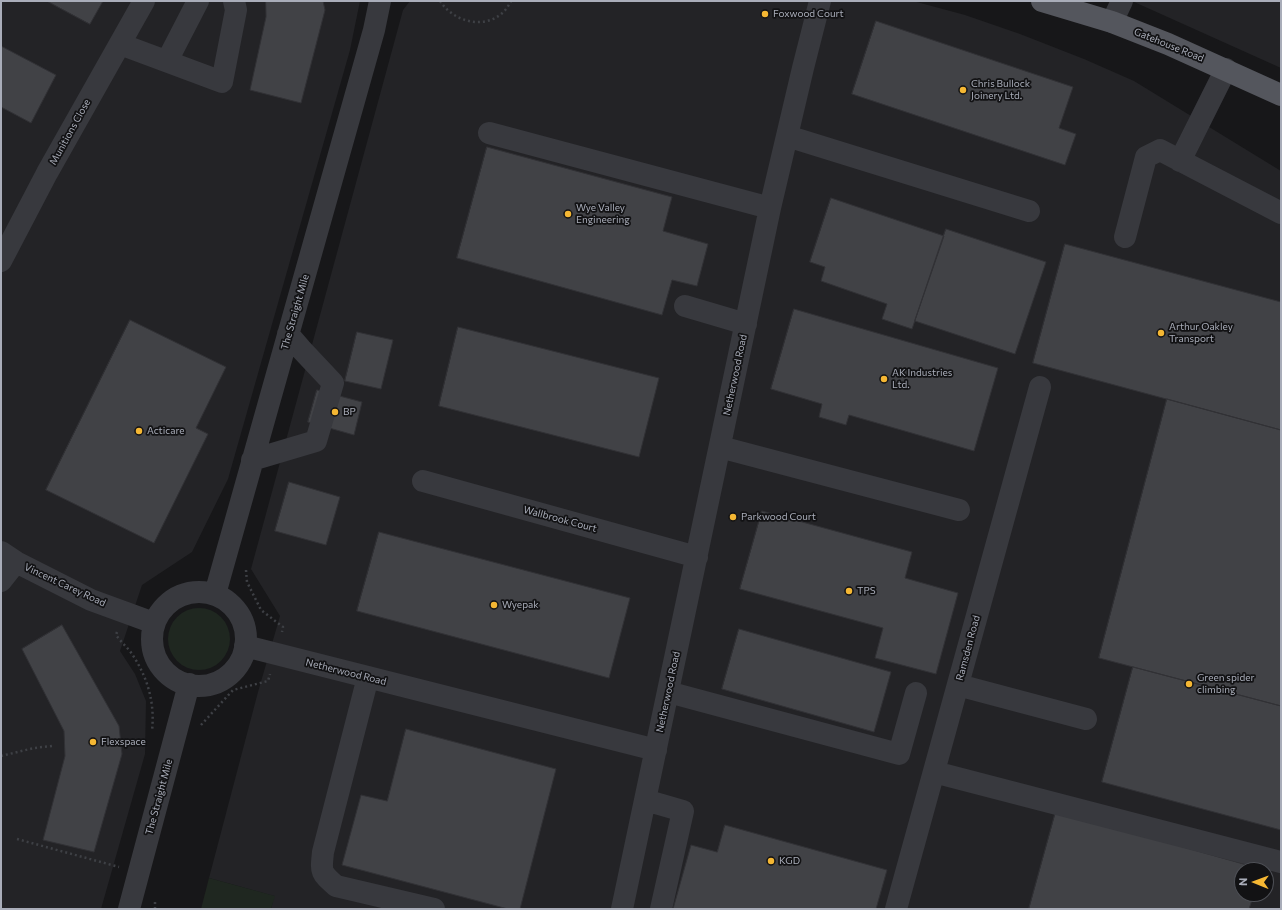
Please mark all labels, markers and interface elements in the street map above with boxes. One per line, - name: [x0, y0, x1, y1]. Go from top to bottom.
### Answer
- place label: Foxwood Court: [773, 8, 844, 20]
- marker: Foxwood Court: [760, 9, 770, 19]
- street label: Gatehouse Road: [1132, 26, 1206, 64]
- place label: Chris Bullock Joinery Ltd.: [971, 78, 1030, 102]
- marker: Chris Bullock Joinery Ltd.: [958, 85, 968, 95]
- street label: Munitions Close: [47, 97, 93, 167]
- place label: Wye Valley Engineering: [576, 202, 630, 226]
- marker: Wye Valley Engineering: [563, 209, 573, 219]
- street label: The Straight Mile: [278, 273, 312, 351]
- place label: Arthur Oakley Transport: [1169, 321, 1233, 344]
- marker: Arthur Oakley Transport: [1156, 328, 1166, 338]
- street label: Netherwood Road: [721, 333, 749, 417]
- place label: AK Industries Ltd.: [892, 367, 952, 390]
- marker: AK Industries Ltd.: [879, 374, 889, 384]
- place label: BP: [343, 406, 356, 418]
- marker: BP: [330, 407, 340, 417]
- place label: Acticare: [147, 425, 185, 437]
- marker: Acticare: [134, 426, 144, 436]
- street label: Wallbrook Court: [522, 503, 598, 535]
- place label: Parkwood Court: [741, 511, 816, 523]
- marker: Parkwood Court: [728, 512, 738, 522]
- street label: Vincent Carey Road: [22, 561, 108, 609]
- place label: TPS: [857, 585, 876, 597]
- marker: TPS: [844, 586, 854, 596]
- place label: Wyepak: [502, 599, 539, 611]
- marker: Wyepak: [489, 600, 499, 610]
- street label: Ramsden Road: [954, 614, 982, 682]
- street label: Netherwood Road: [654, 650, 682, 734]
- street label: Netherwood Road: [304, 656, 388, 688]
- place label: Green spider climbing: [1197, 672, 1254, 696]
- marker: Green spider climbing: [1184, 679, 1194, 689]
- place label: Flexspace: [101, 736, 146, 748]
- marker: Flexspace: [88, 737, 98, 747]
- street label: The Straight Mile: [143, 758, 175, 836]
- place label: KGD: [779, 855, 800, 867]
- marker: KGD: [766, 856, 776, 866]
- north arrow: [1234, 862, 1274, 902]
- text: N: [1236, 878, 1249, 886]

